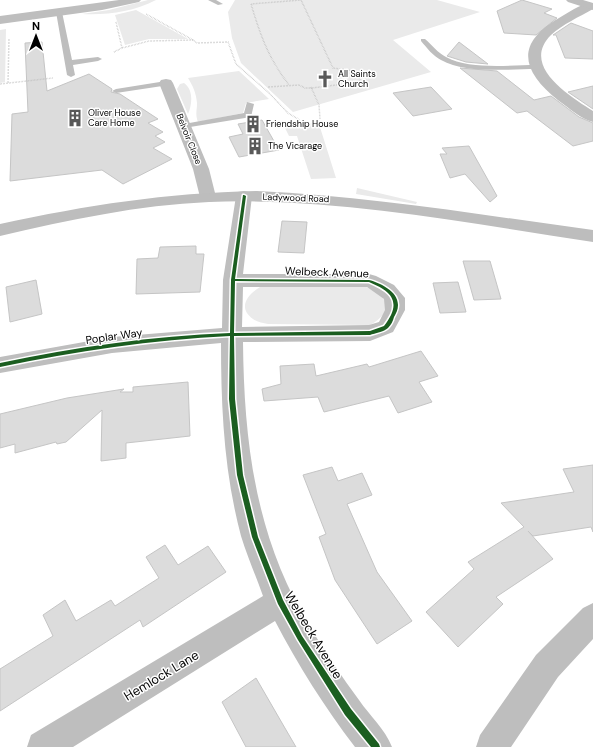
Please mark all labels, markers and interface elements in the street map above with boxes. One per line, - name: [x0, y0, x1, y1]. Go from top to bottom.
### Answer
- north arrow: [16, 16, 56, 56]
- text: N: [32, 19, 40, 33]
- place label: All Saints Church: [338, 68, 376, 90]
- church icon: All Saints Church: [315, 69, 335, 89]
- place label: Oliver House Care Home: [88, 107, 141, 129]
- building icon: Oliver House Care Home: [65, 108, 85, 128]
- street label: Belvoir Close: [173, 112, 205, 166]
- building icon: Friendship House: [243, 114, 263, 134]
- place label: Friendship House: [266, 118, 338, 130]
- building icon: The Vicarage: [245, 136, 265, 156]
- place label: The Vicarage: [268, 140, 322, 152]
- street label: Ladywood Road: [262, 191, 330, 205]
- street label: Welbeck Avenue: [285, 264, 369, 280]
- street label: Poplar Way: [85, 325, 143, 347]
- street label: Welbeck Avenue: [281, 588, 346, 682]
- street label: Hemlock Lane: [121, 646, 202, 705]

